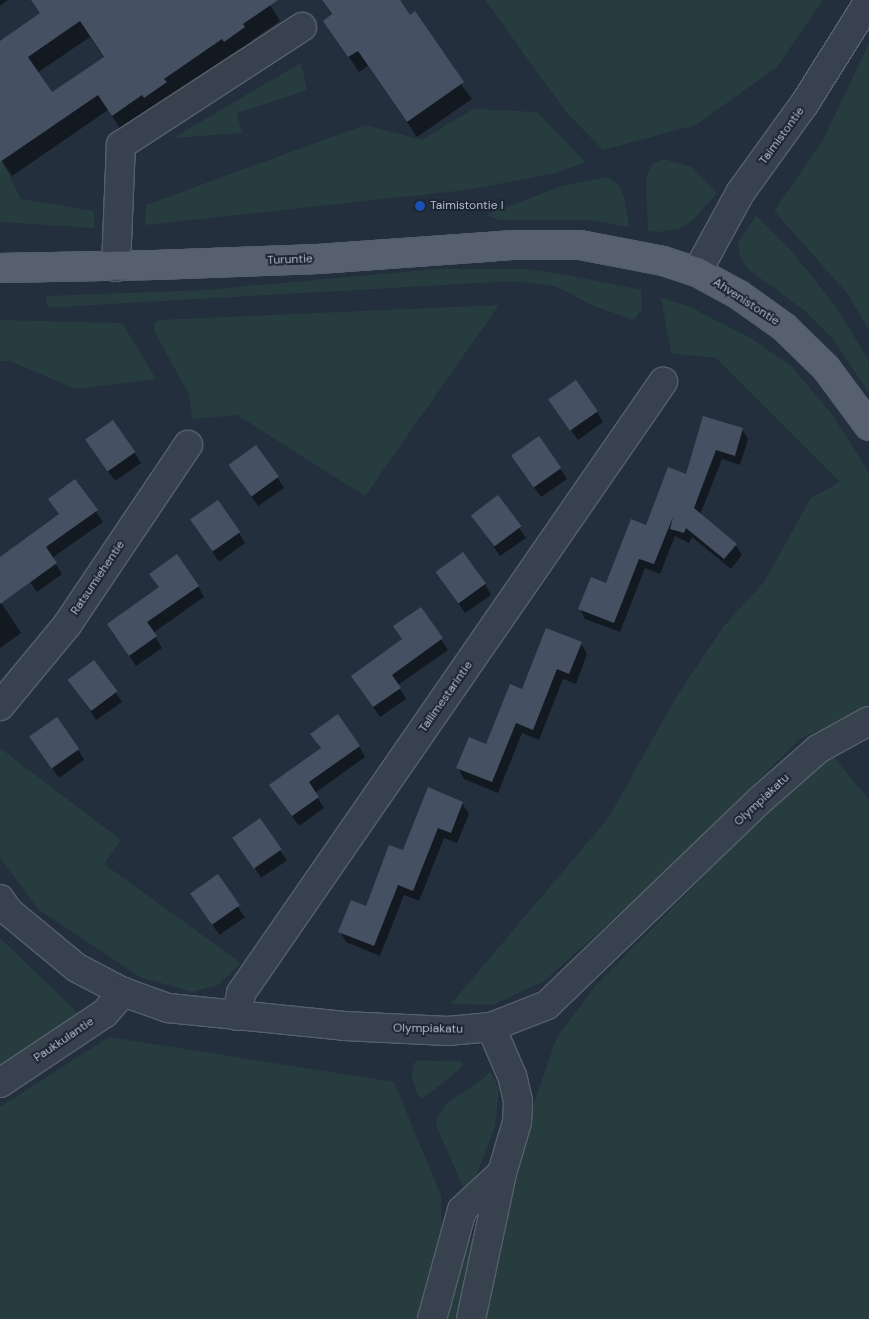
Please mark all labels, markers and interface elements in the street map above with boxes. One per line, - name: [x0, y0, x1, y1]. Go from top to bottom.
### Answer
- street label: Taimistontie: [756, 104, 808, 168]
- place label: Taimistontie I: [430, 199, 504, 213]
- marker: Taimistontie I: [414, 200, 426, 212]
- street label: Turuntie: [267, 252, 313, 268]
- street label: Ahvenistontie: [710, 275, 782, 329]
- street label: Ratsumiehentie: [68, 538, 128, 618]
- street label: Tallimestarintie: [416, 659, 476, 735]
- street label: Olympiakatu: [731, 771, 793, 829]
- street label: Paukkulantie: [31, 1015, 97, 1065]
- street label: Olympiakatu: [393, 1021, 463, 1037]

